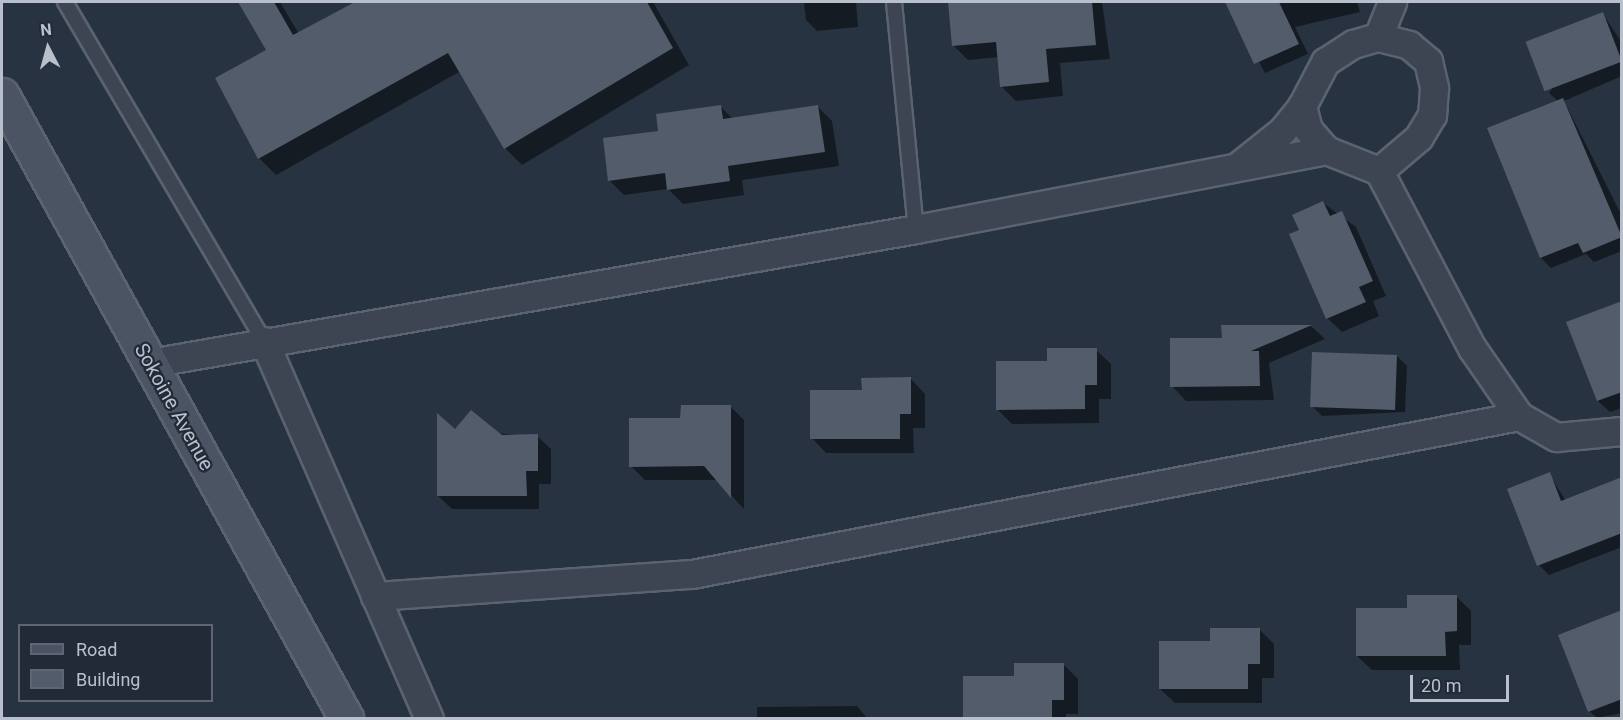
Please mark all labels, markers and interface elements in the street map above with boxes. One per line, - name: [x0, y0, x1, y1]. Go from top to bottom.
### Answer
- north arrow: [18, 18, 78, 78]
- text: N: [39, 20, 53, 40]
- street label: Sokoine Avenue: [129, 339, 219, 475]
- legend: [18, 624, 213, 702]
- text: Road: [76, 639, 117, 660]
- scale bar: [1413, 663, 1512, 701]
- text: Building: [76, 669, 140, 690]
- text: 20 m: [1421, 675, 1461, 696]

